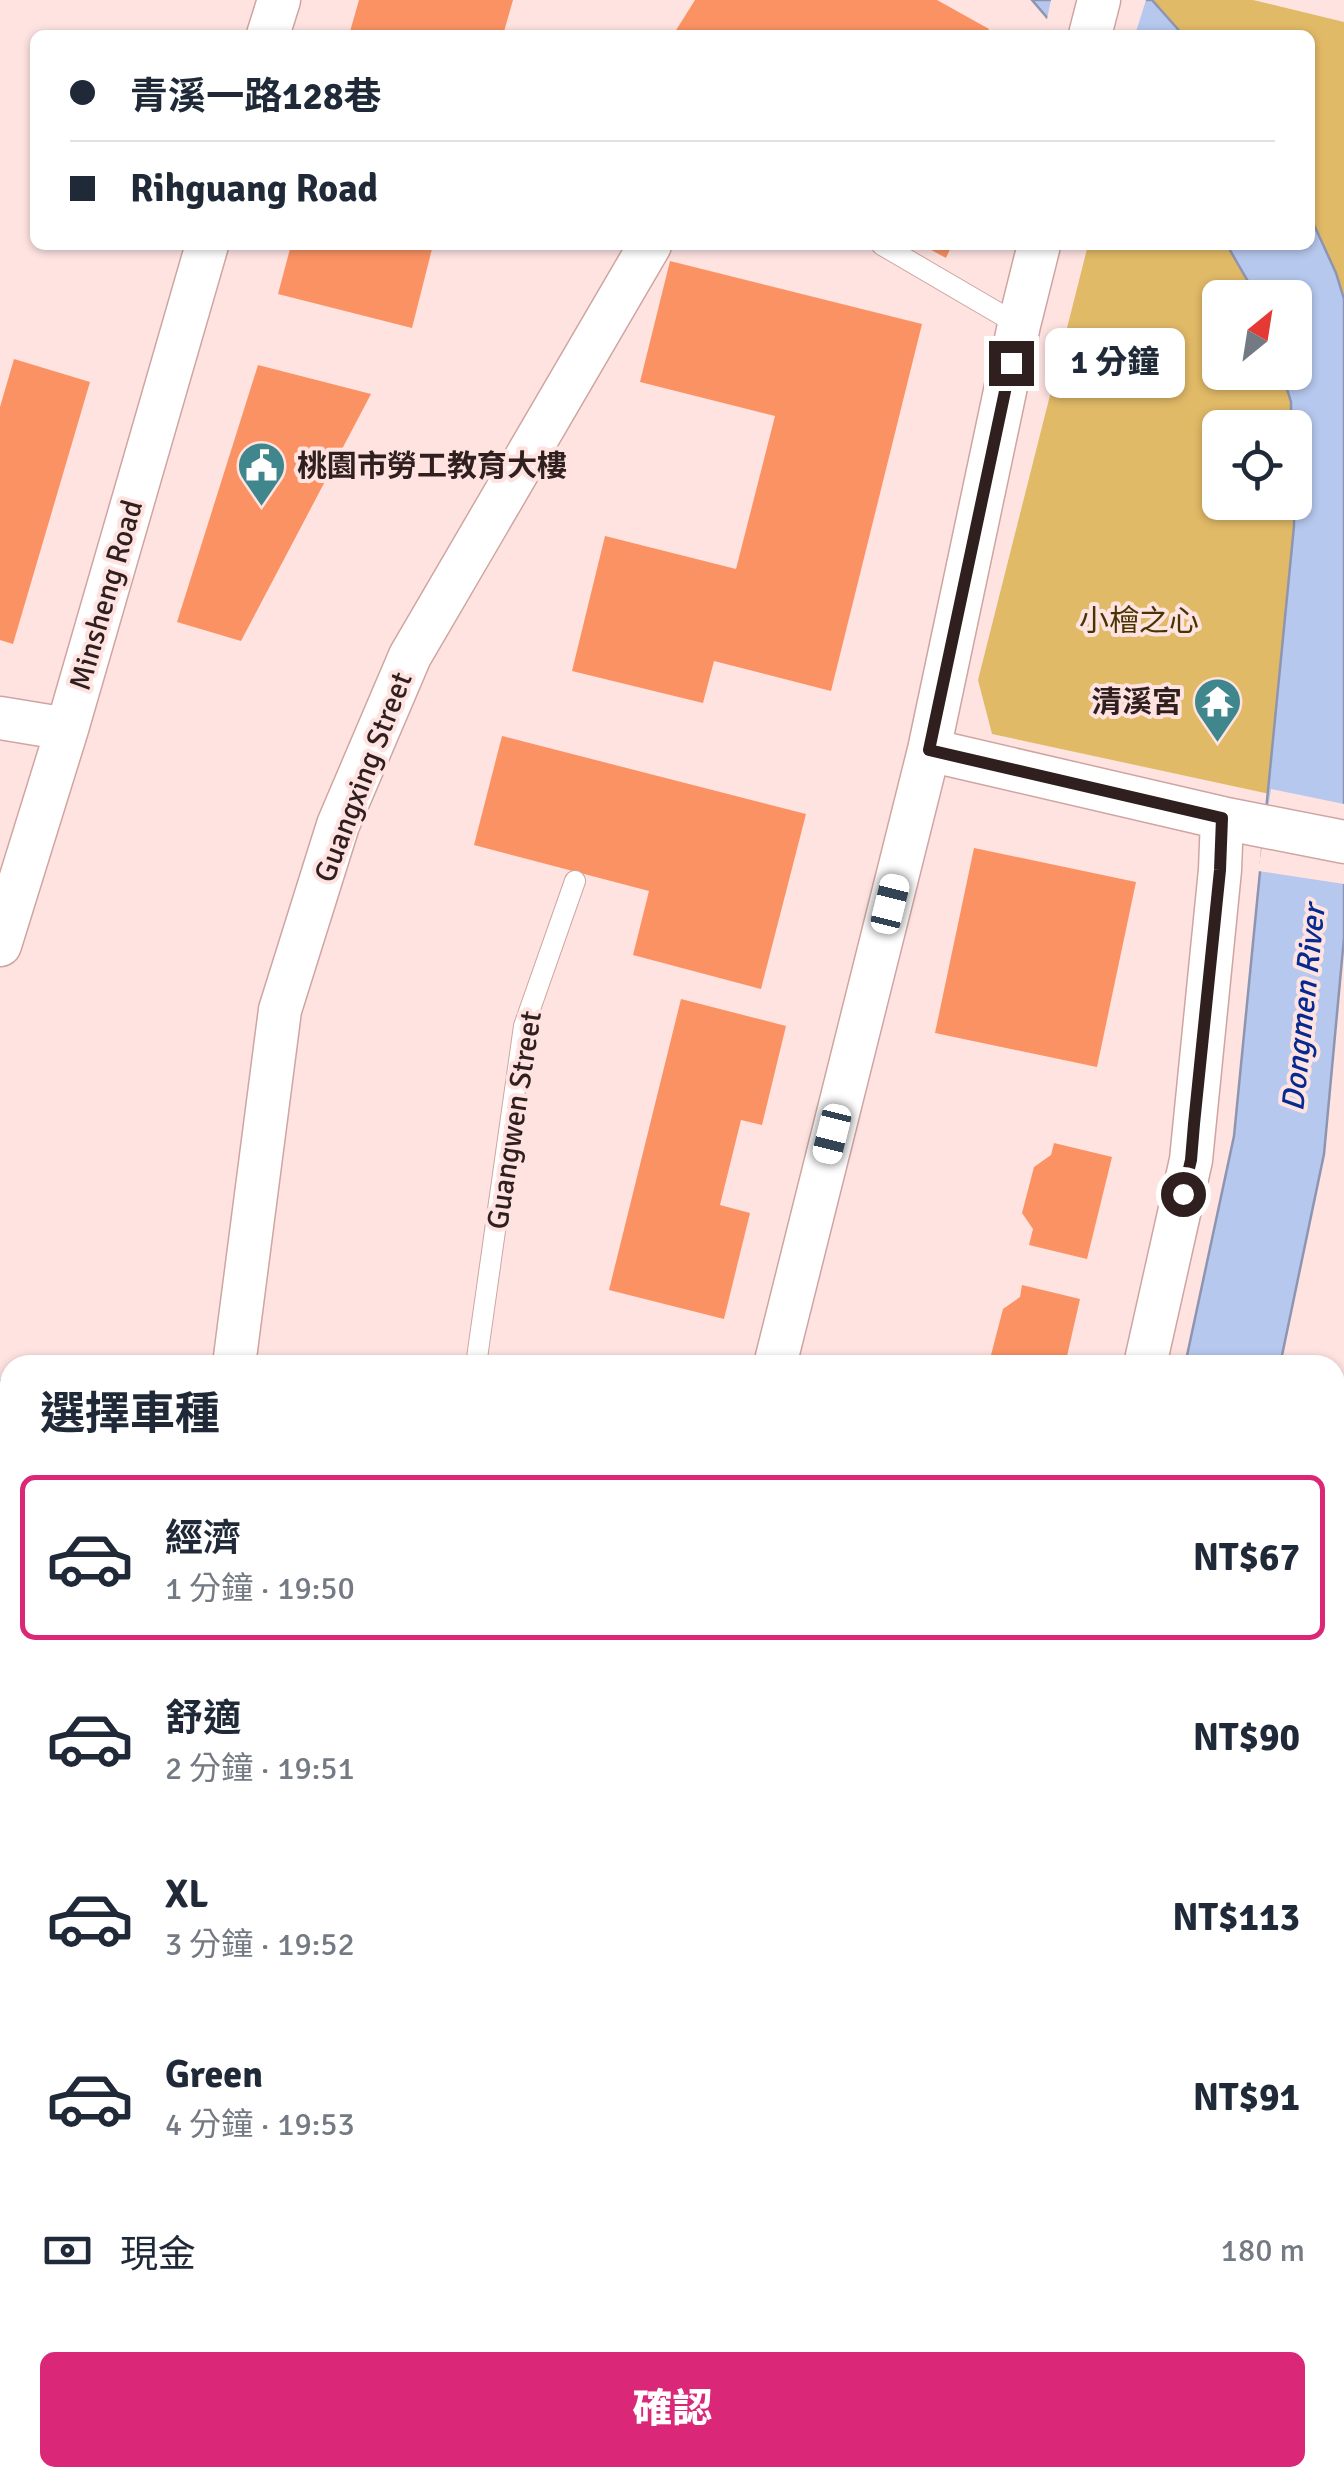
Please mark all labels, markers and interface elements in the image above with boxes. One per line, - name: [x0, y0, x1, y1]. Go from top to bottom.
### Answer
- text: 青溪一路128巷: [130, 73, 382, 120]
- text: Rihguang Road: [130, 165, 378, 212]
- north arrow: [1202, 280, 1312, 390]
- map controls: [1202, 280, 1312, 520]
- callout: 1 分鐘: [1046, 328, 1186, 398]
- route end: [989, 341, 1034, 386]
- text: 1 分鐘: [1071, 343, 1159, 382]
- button: locate: [1202, 410, 1312, 520]
- public building icon: 桃園市勞工教育大樓: [236, 440, 288, 508]
- place label: 桃園市勞工教育大樓: [297, 448, 567, 485]
- street label: Minsheng Road: [62, 496, 151, 695]
- park label: 小檜之心: [1079, 603, 1199, 640]
- street label: Guangxing Street: [306, 667, 421, 888]
- temple icon: 清溪宮: [1191, 676, 1243, 744]
- place label: 清溪宮: [1092, 684, 1182, 721]
- car: [868, 871, 912, 937]
- water label: Dongmen River: [1273, 899, 1334, 1113]
- street label: Guangwen Street: [479, 1008, 550, 1232]
- car: [810, 1101, 854, 1167]
- route start: [1161, 1172, 1206, 1217]
- text: 選擇車種: [40, 1387, 220, 1442]
- icon: car: [45, 1513, 135, 1603]
- text: 經濟: [165, 1515, 241, 1562]
- text: NT$67: [1193, 1534, 1300, 1581]
- text: 1 分鐘 · 19:50: [165, 1569, 355, 1608]
- icon: car: [45, 1693, 135, 1783]
- text: 舒適: [165, 1695, 241, 1742]
- text: NT$90: [1193, 1714, 1300, 1761]
- text: 2 分鐘 · 19:51: [165, 1749, 355, 1788]
- text: XL: [165, 1871, 208, 1918]
- icon: car: [45, 1873, 135, 1963]
- text: NT$113: [1172, 1894, 1300, 1941]
- text: 3 分鐘 · 19:52: [165, 1925, 355, 1964]
- text: Green: [165, 2051, 263, 2098]
- icon: car: [45, 2053, 135, 2143]
- text: NT$91: [1193, 2074, 1300, 2121]
- text: 4 分鐘 · 19:53: [165, 2105, 355, 2144]
- icon: cash: [40, 2223, 95, 2278]
- text: 現金: [120, 2231, 196, 2278]
- text: 180 m: [1221, 2231, 1305, 2270]
- button: 確認: [40, 2352, 1305, 2467]

